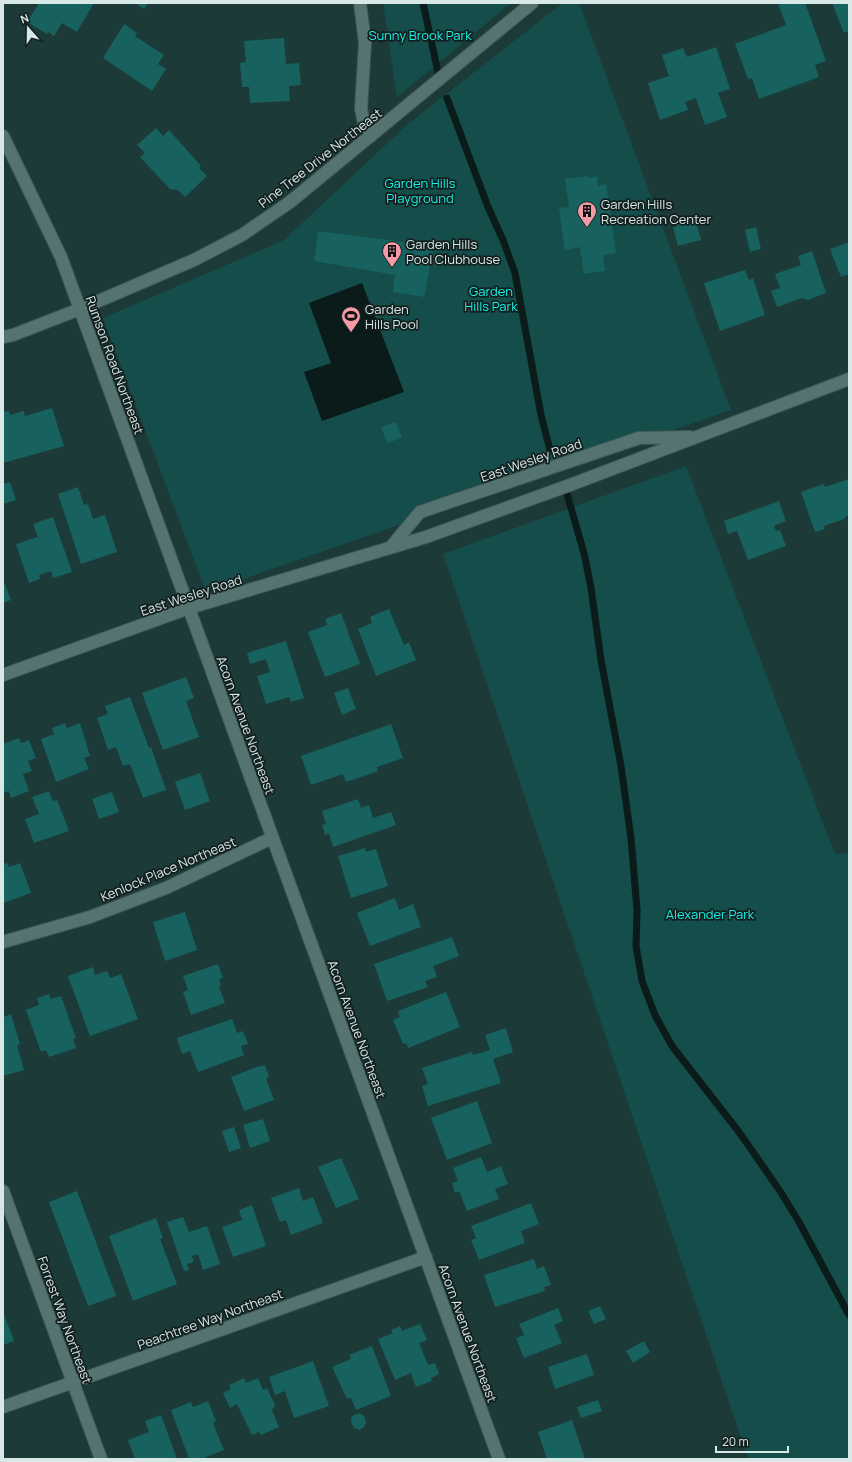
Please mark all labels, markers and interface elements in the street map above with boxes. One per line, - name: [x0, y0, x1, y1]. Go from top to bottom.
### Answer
- north arrow: [8, 8, 48, 48]
- text: N: [18, 10, 31, 27]
- park label: Sunny Brook Park: [368, 26, 472, 44]
- street label: Pine Tree Drive Northeast: [255, 104, 385, 212]
- park label: Garden Hills Playground: [384, 174, 456, 207]
- place label: Garden Hills Recreation Center: [601, 195, 711, 228]
- building icon: Garden Hills Recreation Center: [576, 200, 598, 228]
- place label: Garden Hills Pool Clubhouse: [406, 235, 501, 268]
- building icon: Garden Hills Pool Clubhouse: [381, 240, 403, 268]
- park label: Garden Hills Park: [464, 282, 518, 315]
- street label: Rumson Road Northeast: [82, 293, 148, 437]
- place label: Garden Hills Pool: [365, 300, 419, 333]
- sports icon: Garden Hills Pool: [340, 305, 362, 333]
- street label: East Wesley Road: [478, 434, 584, 486]
- street label: East Wesley Road: [138, 570, 244, 620]
- street label: Acorn Avenue Northeast: [213, 653, 279, 797]
- street label: Kenlock Place Northeast: [98, 832, 238, 906]
- park label: Alexander Park: [666, 905, 755, 923]
- street label: Acorn Avenue Northeast: [324, 957, 390, 1101]
- street label: Forrest Way Northeast: [34, 1254, 96, 1386]
- street label: Acorn Avenue Northeast: [435, 1261, 501, 1405]
- street label: Peachtree Way Northeast: [135, 1284, 285, 1354]
- scale bar: [716, 1428, 788, 1454]
- text: 20 m: [722, 1433, 749, 1450]

